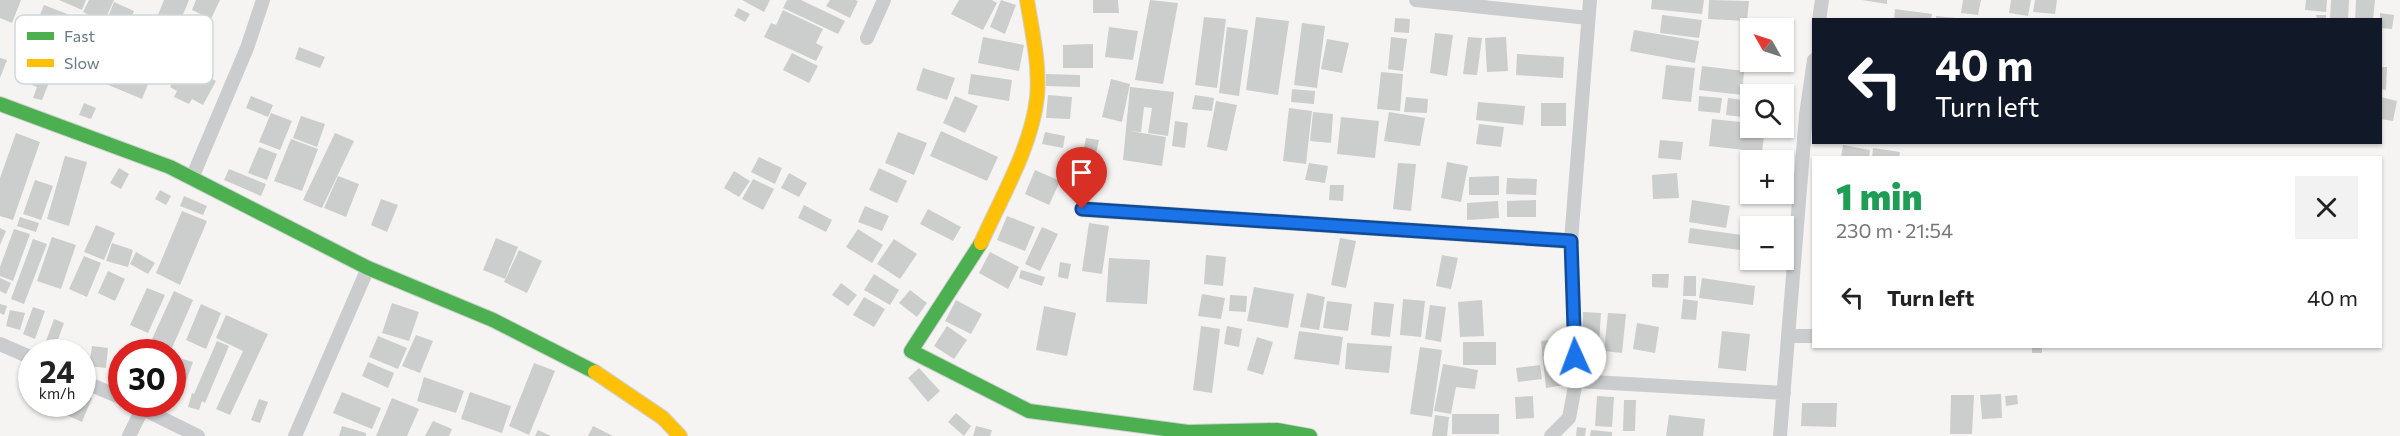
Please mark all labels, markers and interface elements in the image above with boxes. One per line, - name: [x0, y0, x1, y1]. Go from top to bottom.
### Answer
- legend: [15, 15, 213, 84]
- north arrow: [1740, 18, 1794, 72]
- map controls: [1740, 18, 1794, 270]
- text: Fast: [64, 26, 95, 45]
- text: 40 m: [1935, 38, 2033, 90]
- icon: left: [1836, 42, 1914, 120]
- text: Slow: [64, 53, 100, 72]
- button: search: [1740, 84, 1794, 138]
- text: Turn left: [1935, 90, 2039, 123]
- pin: [1056, 147, 1107, 209]
- button: +: [1740, 150, 1794, 204]
- icon: arrive: [1065, 156, 1098, 189]
- text: 1 min: [1836, 173, 1922, 217]
- button: close: [2295, 176, 2358, 239]
- button: −: [1740, 216, 1794, 270]
- text: 230 m · 21:54: [1836, 218, 1953, 242]
- icon: left: [1836, 281, 1869, 314]
- text: Turn left: [1887, 284, 1974, 311]
- text: 40 m: [2307, 284, 2358, 311]
- position arrow: [1543, 325, 1607, 389]
- speed limit sign: 30: [108, 339, 186, 417]
- text: 24: [39, 352, 75, 389]
- text: km/h: [39, 384, 75, 402]

